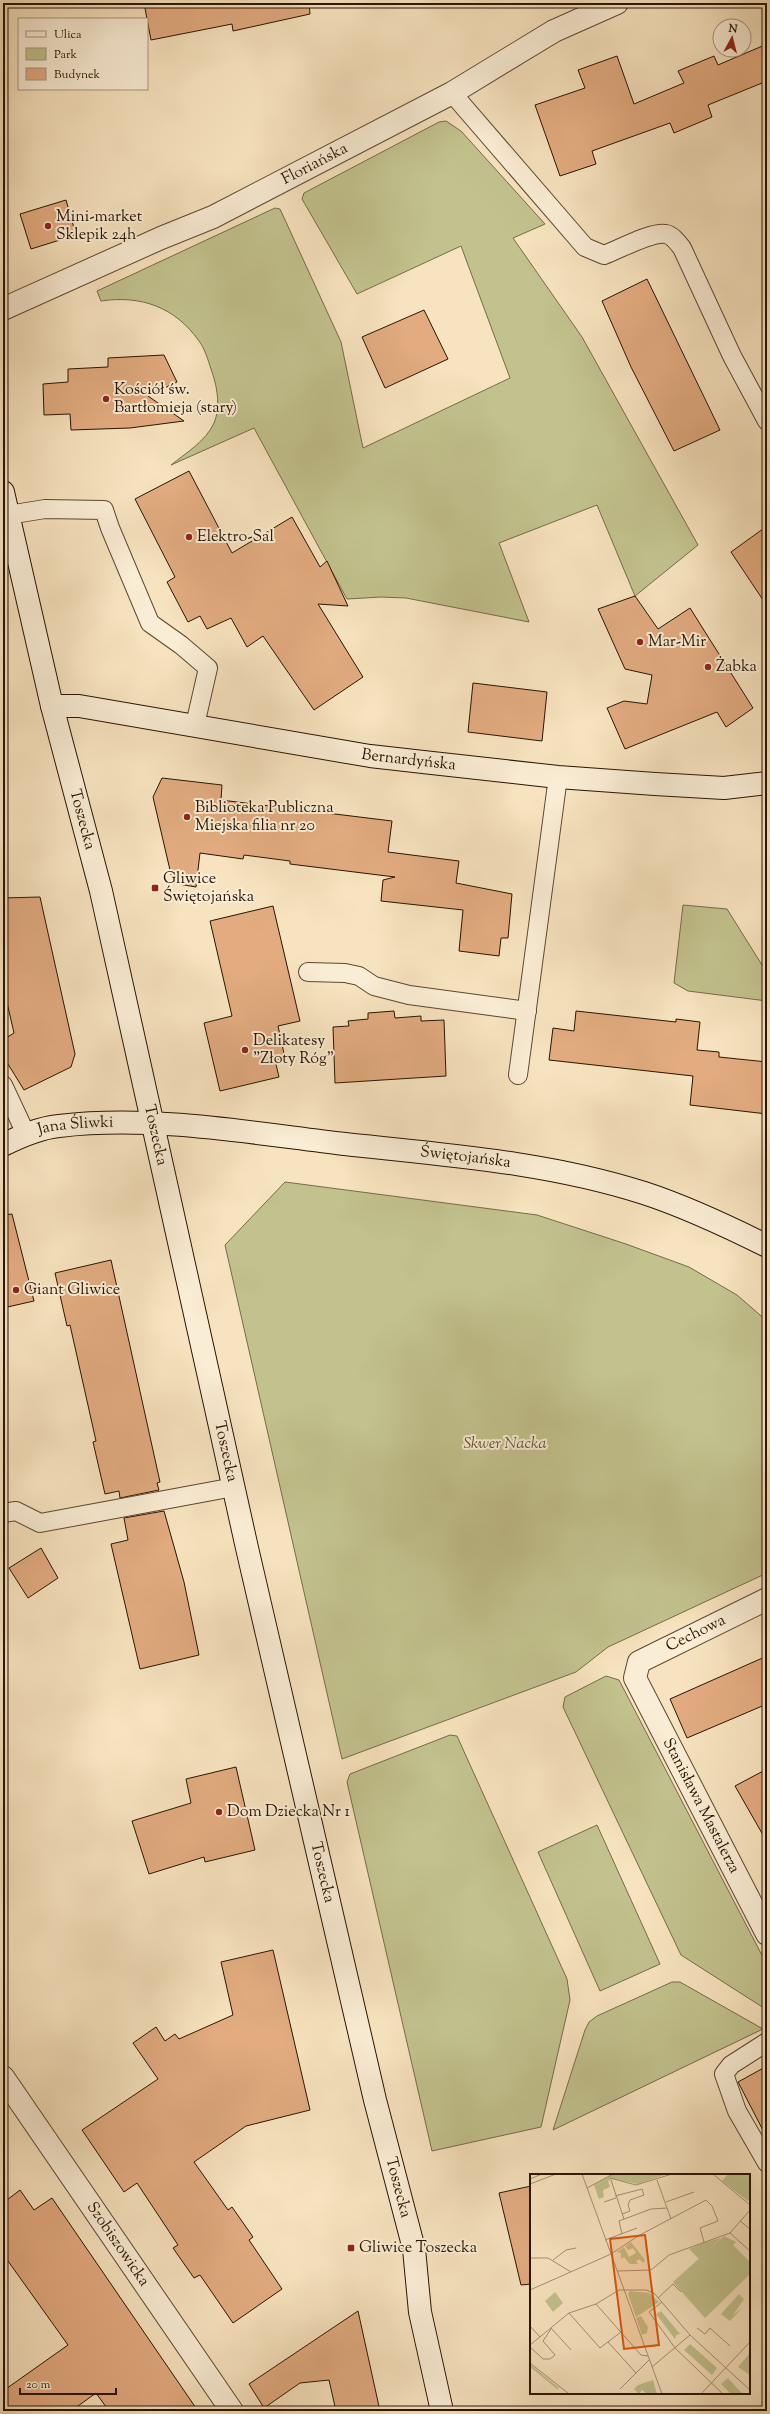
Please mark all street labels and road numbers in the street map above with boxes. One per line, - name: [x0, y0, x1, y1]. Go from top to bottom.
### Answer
- street label: Floriańska: [278, 137, 353, 191]
- street label: Bernardyńska: [359, 743, 458, 777]
- street label: Toszecka: [63, 787, 101, 853]
- street label: Toszecka: [137, 1103, 173, 1168]
- street label: Jana Śliwki: [34, 1111, 114, 1142]
- street label: Świętojańska: [419, 1139, 513, 1175]
- street label: Toszecka: [208, 1419, 244, 1485]
- street label: Cechowa: [662, 1609, 730, 1658]
- street label: Stanisława Mastalerza: [656, 1734, 746, 1878]
- street label: Toszecka: [304, 1840, 341, 1906]
- street label: Toszecka: [379, 2155, 417, 2221]
- street label: Szobiszowicka: [81, 2198, 155, 2292]

